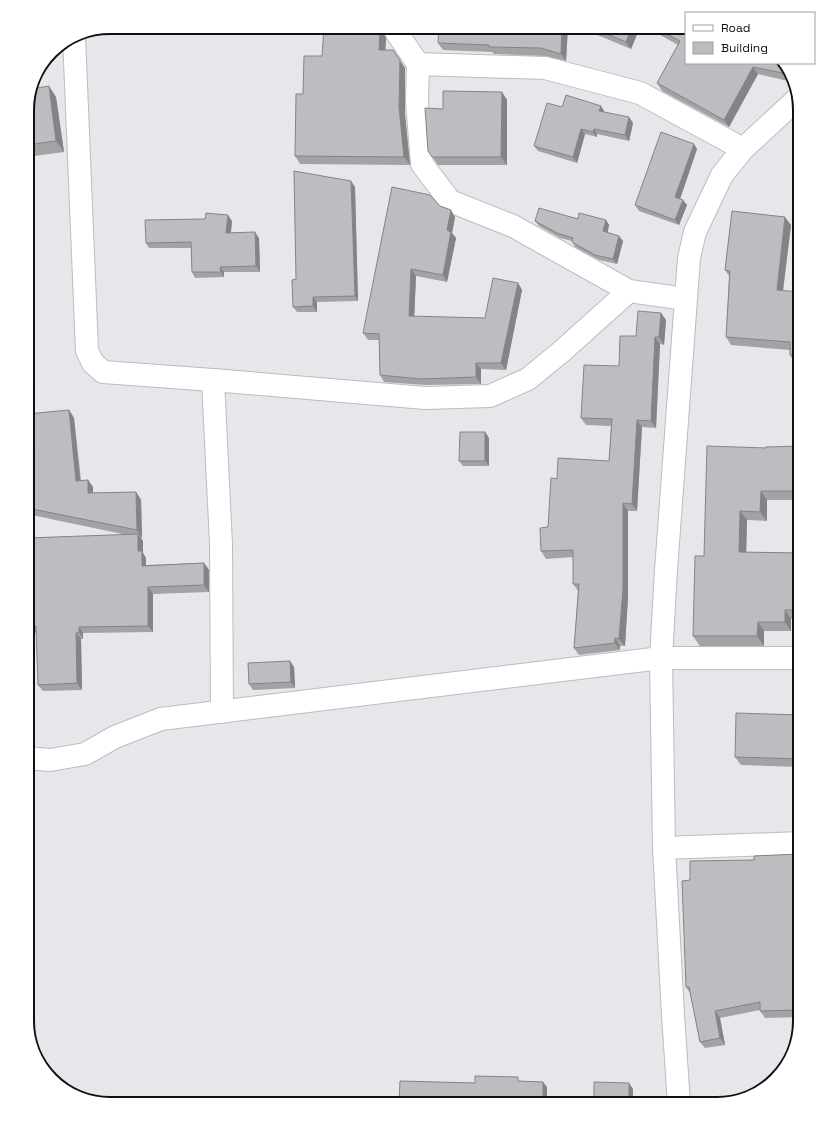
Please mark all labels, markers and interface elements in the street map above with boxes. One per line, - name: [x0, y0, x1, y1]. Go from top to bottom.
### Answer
- legend: [685, 12, 815, 64]
- text: Road: [721, 20, 750, 36]
- text: Building: [721, 40, 768, 56]

